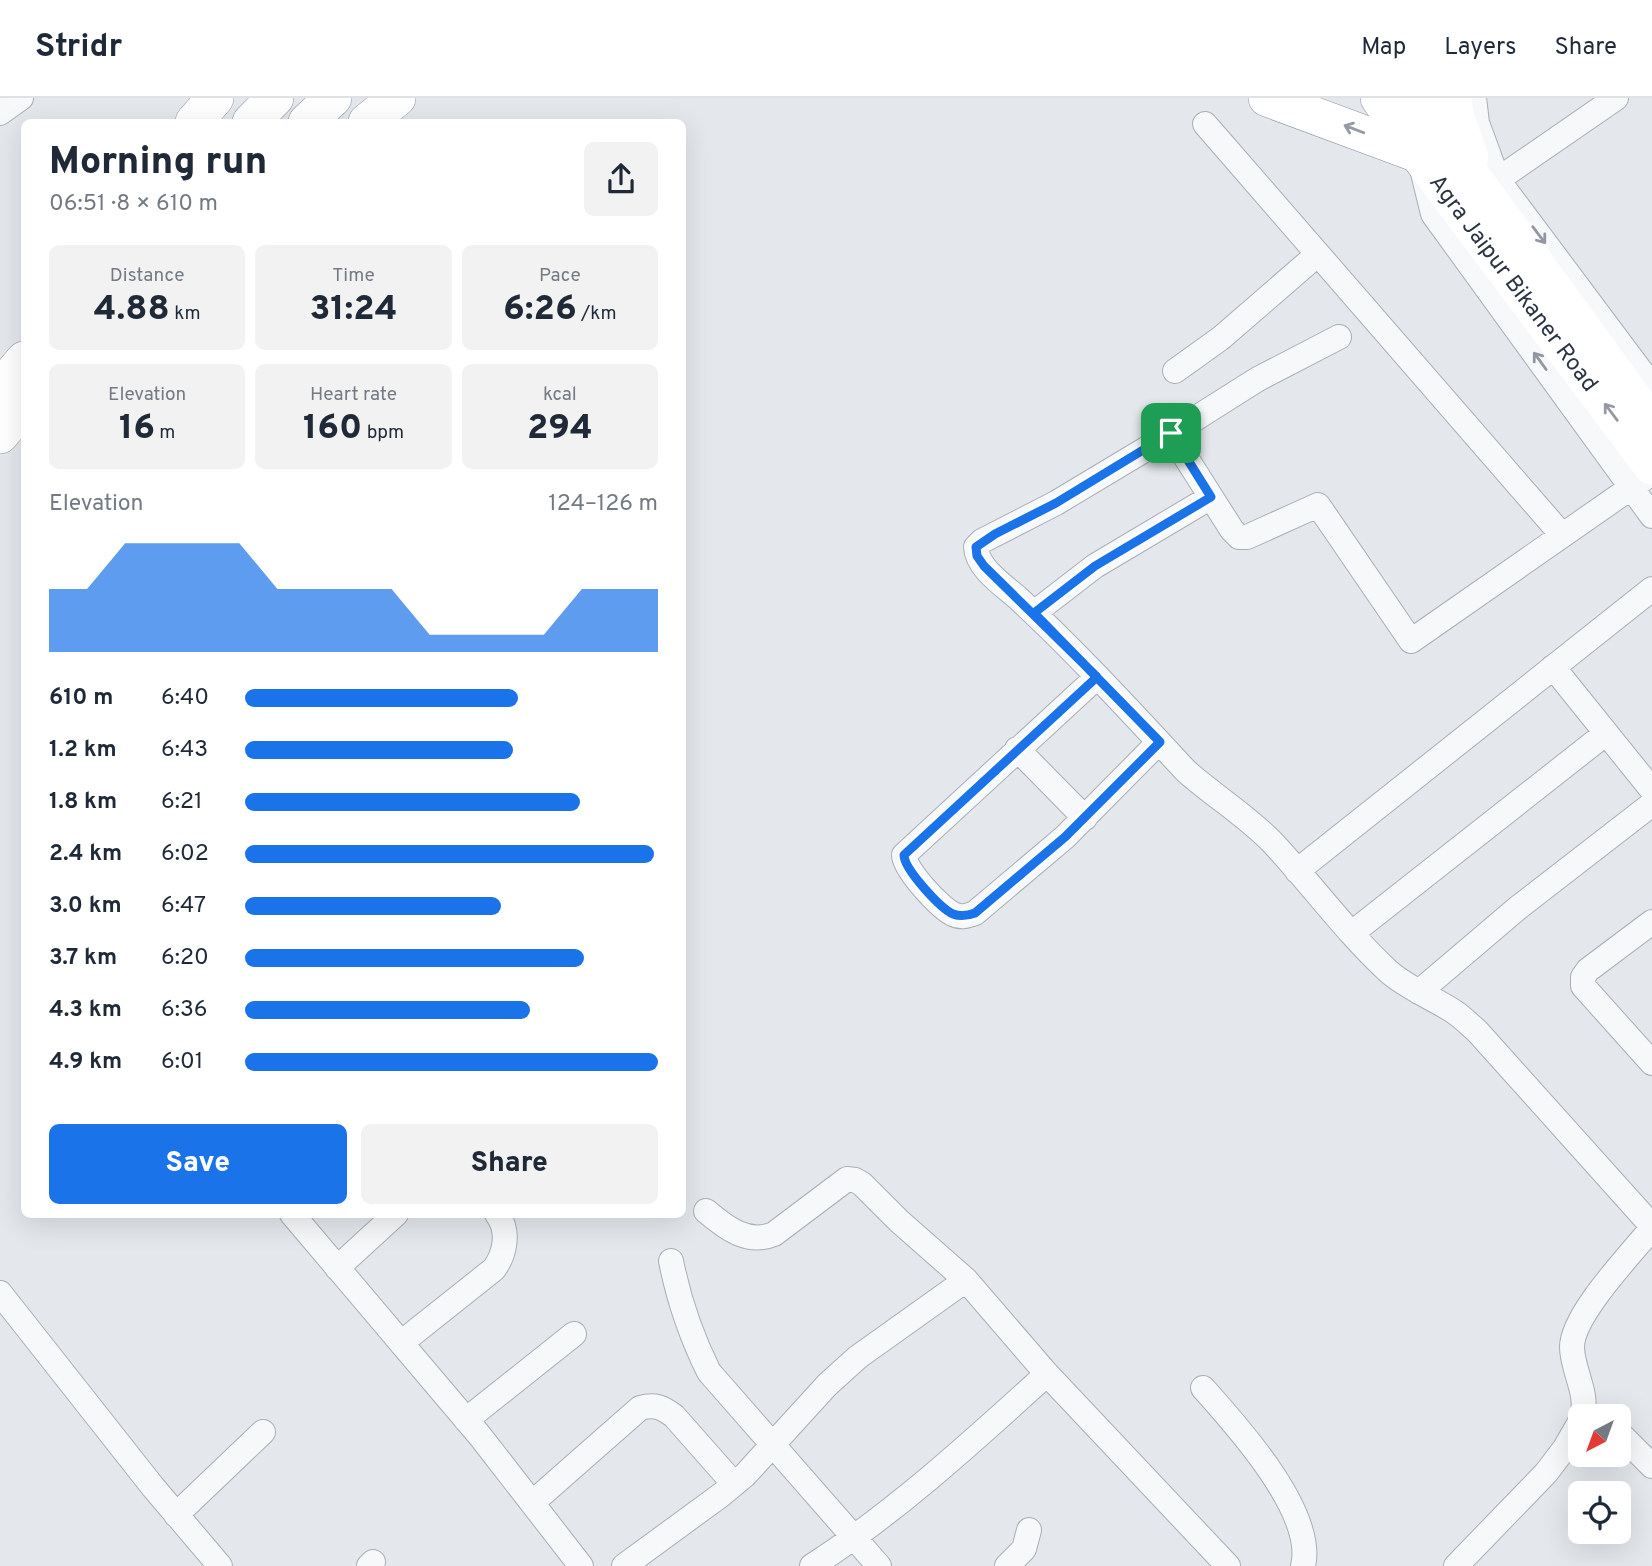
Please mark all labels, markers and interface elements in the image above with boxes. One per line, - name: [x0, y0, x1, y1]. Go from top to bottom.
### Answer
- text: Stridr: [35, 27, 122, 69]
- text: Map: [1361, 33, 1406, 63]
- text: Layers: [1444, 33, 1516, 63]
- text: Share: [1554, 33, 1617, 63]
- one-way arrow: [1344, 122, 1366, 135]
- text: Morning run: [49, 139, 267, 188]
- button: share: [584, 142, 658, 216]
- street label: Agra Jaipur Bikaner Road: [1422, 170, 1603, 398]
- text: 06:51 · 8 × 610 m: [49, 190, 218, 219]
- one-way arrow: [1531, 225, 1546, 244]
- text: Distance: [110, 264, 184, 288]
- text: Time: [332, 264, 375, 288]
- text: Pace: [539, 264, 581, 288]
- text: 4.88: [94, 288, 170, 332]
- text: 31:24: [309, 288, 398, 332]
- text: 6:26: [503, 288, 577, 332]
- text: km: [170, 302, 200, 326]
- text: /km: [577, 302, 617, 326]
- one-way arrow: [1533, 352, 1547, 371]
- text: Elevation: [108, 383, 186, 407]
- text: Heart rate: [310, 383, 397, 407]
- text: kcal: [543, 383, 577, 407]
- one-way arrow: [1604, 402, 1619, 421]
- pin: [1141, 403, 1201, 463]
- text: 16: [119, 407, 155, 451]
- text: 160: [303, 407, 362, 451]
- text: 294: [527, 407, 593, 451]
- icon: arrive: [1152, 414, 1190, 452]
- text: m: [155, 421, 175, 445]
- text: bpm: [362, 421, 404, 445]
- text: Elevation: [49, 490, 144, 519]
- text: 124–126 m: [548, 490, 658, 519]
- text: 610 m: [49, 684, 113, 713]
- text: 6:40: [161, 684, 209, 713]
- text: 1.2 km: [49, 736, 117, 765]
- text: 6:43: [161, 736, 208, 765]
- text: 1.8 km: [49, 788, 117, 817]
- text: 6:21: [161, 788, 203, 817]
- text: 2.4 km: [49, 840, 122, 869]
- text: 6:02: [161, 840, 209, 869]
- text: 3.0 km: [49, 892, 122, 921]
- text: 6:47: [161, 892, 206, 921]
- text: 3.7 km: [49, 944, 117, 973]
- text: 6:20: [161, 944, 209, 973]
- text: 4.3 km: [49, 996, 122, 1025]
- text: 6:36: [161, 996, 207, 1025]
- text: 4.9 km: [49, 1048, 122, 1077]
- text: 6:01: [161, 1048, 203, 1077]
- button: Save: [49, 1124, 347, 1204]
- button: Share: [361, 1124, 658, 1204]
- north arrow: [1568, 1404, 1631, 1466]
- map controls: [1568, 1404, 1631, 1544]
- button: locate: [1568, 1481, 1631, 1544]

